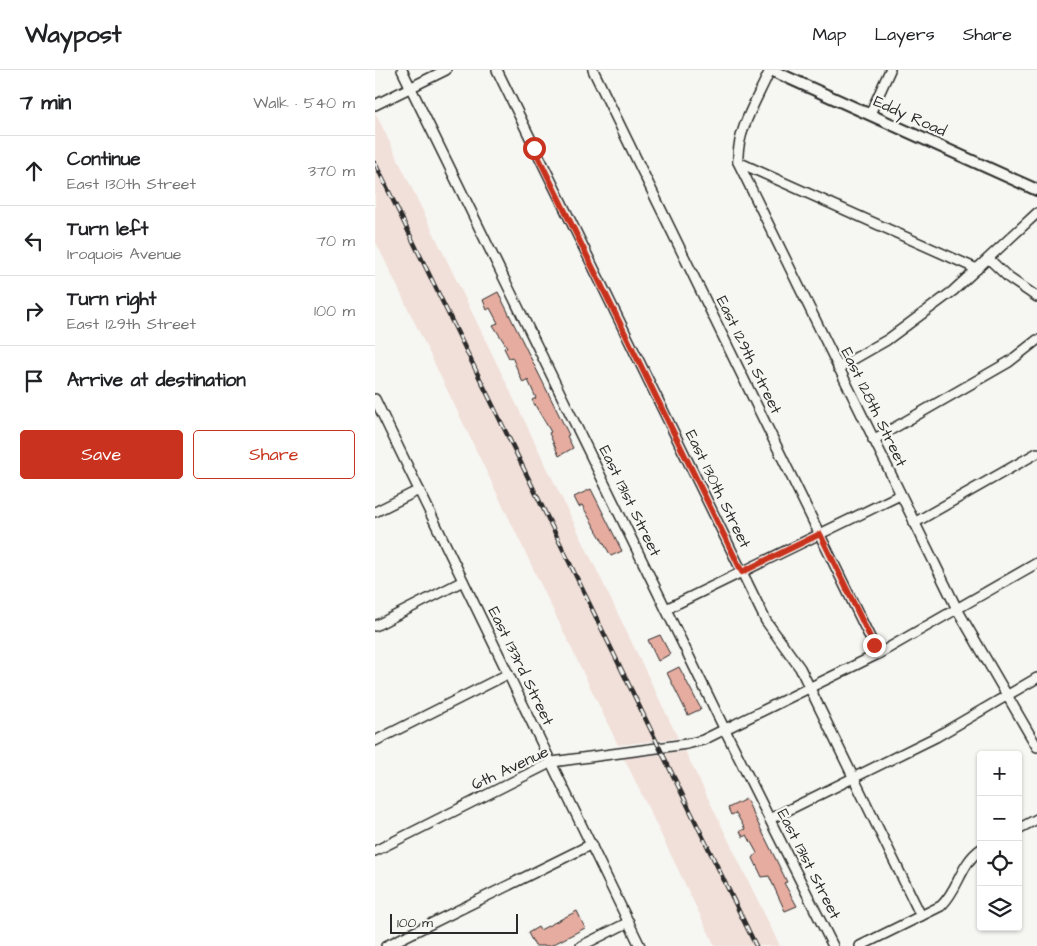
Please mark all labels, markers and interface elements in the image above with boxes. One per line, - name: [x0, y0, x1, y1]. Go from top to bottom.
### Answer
- text: Waypost: [25, 18, 122, 52]
- text: Map: [812, 22, 846, 47]
- text: Layers: [874, 22, 935, 47]
- text: Share: [963, 22, 1012, 47]
- text: 7 min: [20, 88, 71, 117]
- street label: Eddy Road: [870, 90, 950, 143]
- text: Walk · 540 m: [253, 92, 355, 114]
- route start: [523, 137, 546, 160]
- text: Continue: [67, 146, 141, 173]
- icon: ahead: [20, 157, 48, 185]
- text: 370 m: [308, 160, 355, 182]
- text: East 130th Street: [67, 173, 196, 195]
- text: Turn left: [67, 216, 148, 243]
- icon: left: [20, 227, 48, 255]
- text: 70 m: [316, 230, 355, 252]
- text: Iroquois Avenue: [67, 243, 181, 265]
- text: Turn right: [67, 286, 156, 313]
- street label: East 129th Street: [711, 292, 787, 418]
- icon: right: [20, 297, 48, 325]
- text: 100 m: [314, 300, 355, 322]
- text: East 129th Street: [67, 313, 196, 335]
- street label: East 128th Street: [836, 344, 913, 471]
- icon: arrive: [20, 367, 48, 395]
- text: Arrive at destination: [67, 367, 246, 394]
- street label: East 130th Street: [680, 426, 756, 552]
- button: Save: [20, 430, 183, 479]
- button: Share: [193, 430, 355, 479]
- street label: East 131st Street: [594, 442, 667, 561]
- street label: East 133rd Street: [483, 603, 560, 730]
- route end: [863, 634, 886, 657]
- street label: 6th Avenue: [468, 740, 552, 795]
- map controls: [977, 751, 1022, 931]
- button: +: [977, 751, 1022, 796]
- button: −: [977, 796, 1022, 841]
- street label: East 131st Street: [772, 805, 847, 923]
- button: locate: [977, 841, 1022, 886]
- button: layers: [977, 886, 1022, 931]
- scale bar: [390, 911, 517, 934]
- text: 100 m: [397, 913, 433, 933]

